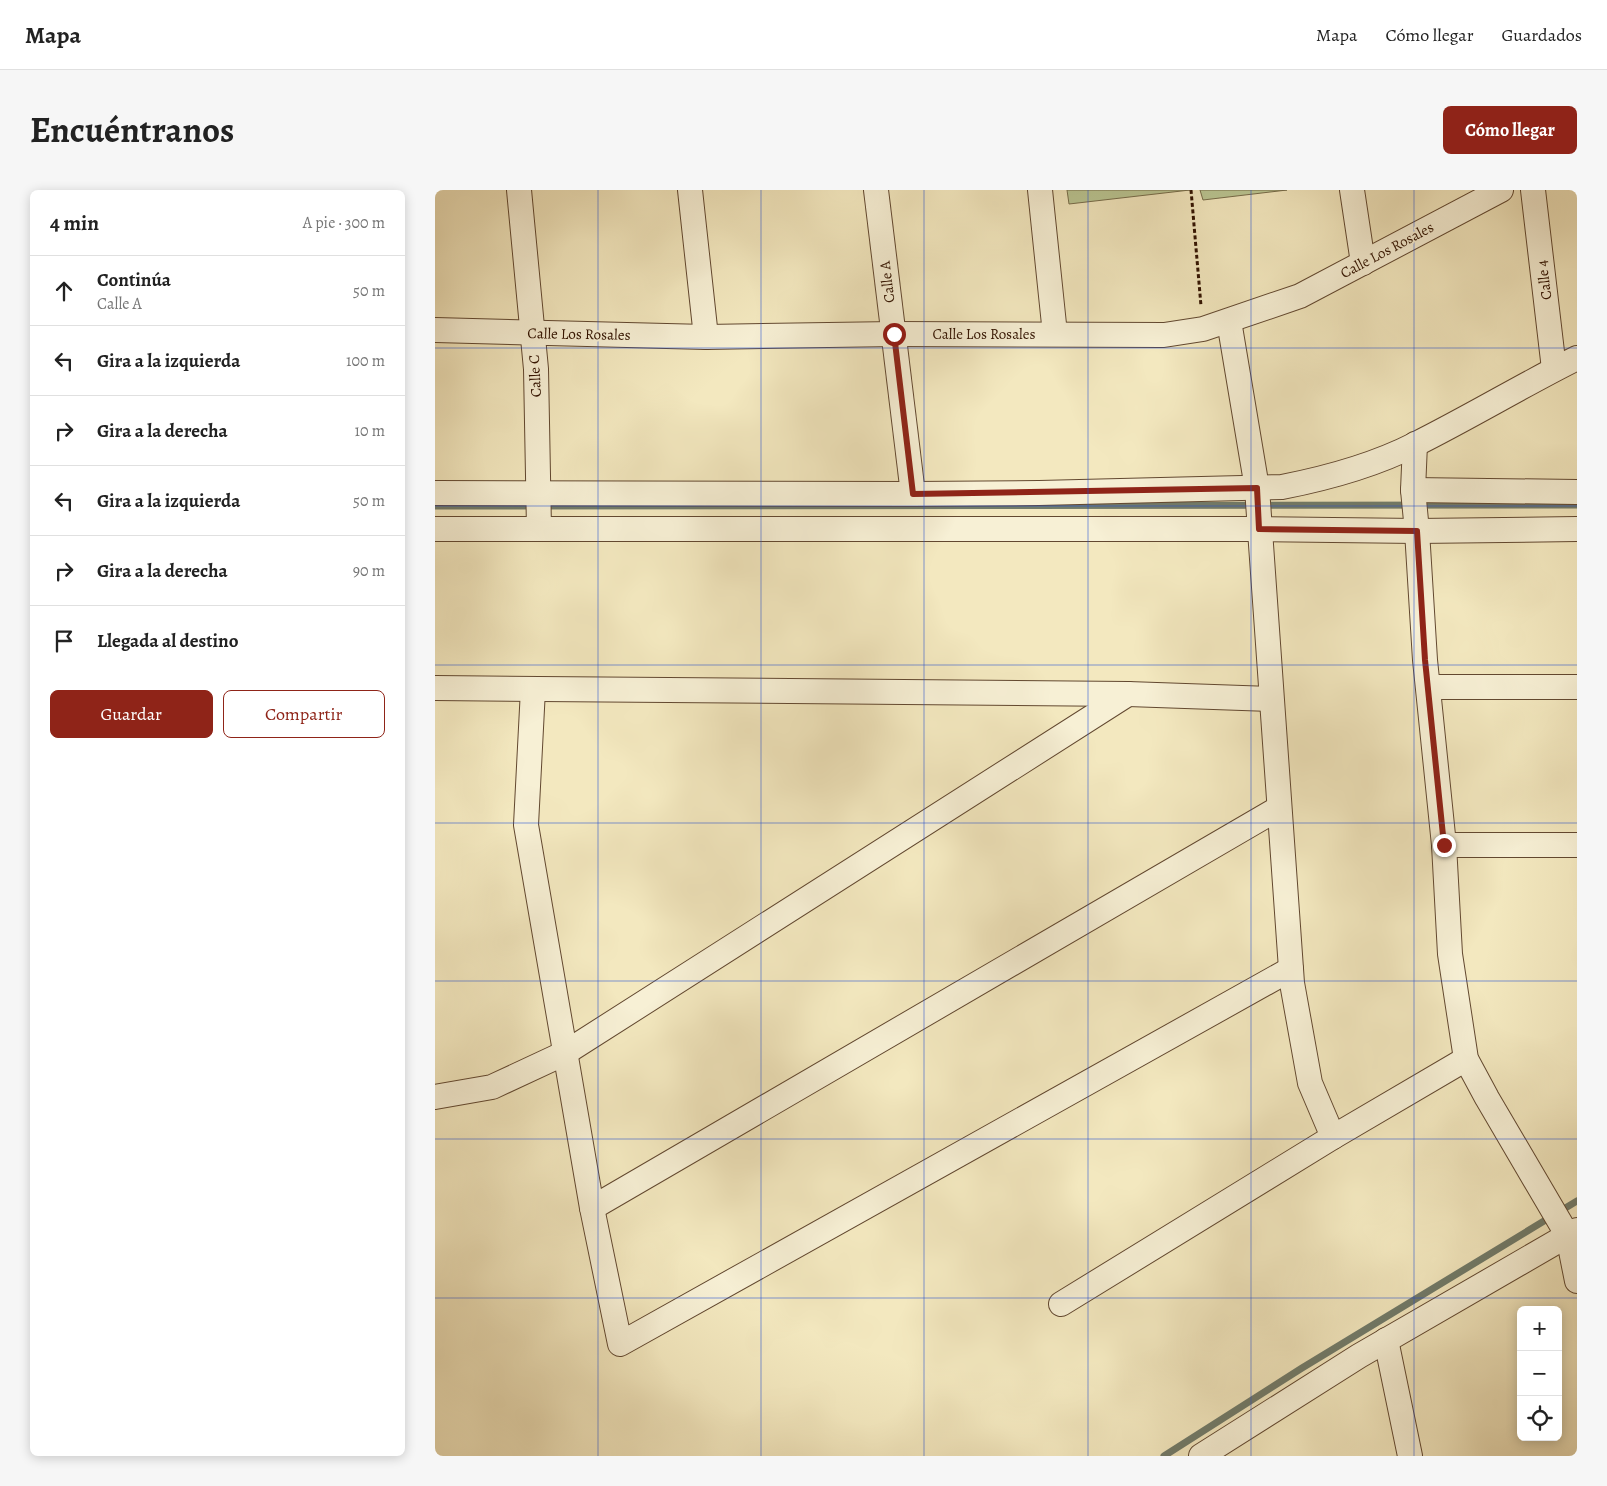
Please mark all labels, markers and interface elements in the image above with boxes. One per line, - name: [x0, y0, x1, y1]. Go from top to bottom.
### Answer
- text: Mapa: [25, 19, 81, 51]
- text: Mapa: [1316, 23, 1357, 47]
- text: Cómo llegar: [1385, 23, 1474, 47]
- text: Guardados: [1502, 23, 1582, 47]
- text: Encuéntranos: [30, 106, 234, 154]
- button: Cómo llegar: [1443, 106, 1577, 154]
- text: 4 min: [50, 209, 99, 237]
- text: A pie · 300 m: [303, 212, 385, 234]
- street label: Calle Los Rosales: [1337, 217, 1437, 283]
- street label: Calle 4: [1532, 259, 1556, 301]
- street label: Calle A: [874, 260, 899, 304]
- text: Continúa: [97, 267, 171, 293]
- icon: ahead: [50, 277, 78, 305]
- text: 50 m: [353, 280, 385, 302]
- text: Calle A: [97, 293, 142, 315]
- street label: Calle Los Rosales: [527, 323, 631, 345]
- route start: [883, 323, 906, 346]
- street label: Calle Los Rosales: [932, 324, 1036, 344]
- icon: left: [50, 347, 78, 375]
- text: Gira a la izquierda: [97, 348, 240, 374]
- text: 100 m: [346, 350, 385, 372]
- street label: Calle C: [524, 354, 546, 398]
- icon: right: [50, 417, 78, 445]
- text: Gira a la derecha: [97, 418, 228, 444]
- text: 10 m: [355, 420, 385, 442]
- icon: left: [50, 487, 78, 515]
- text: Gira a la izquierda: [97, 488, 240, 514]
- text: 50 m: [353, 490, 385, 512]
- icon: right: [50, 557, 78, 585]
- text: Gira a la derecha: [97, 558, 228, 584]
- text: 90 m: [353, 560, 385, 582]
- icon: arrive: [50, 627, 78, 655]
- text: Llegada al destino: [97, 628, 239, 654]
- button: Guardar: [50, 690, 213, 738]
- button: Compartir: [223, 690, 385, 738]
- route end: [1433, 834, 1456, 857]
- map controls: [1517, 1306, 1562, 1441]
- button: +: [1517, 1306, 1562, 1351]
- button: −: [1517, 1351, 1562, 1396]
- button: locate: [1517, 1396, 1562, 1441]

